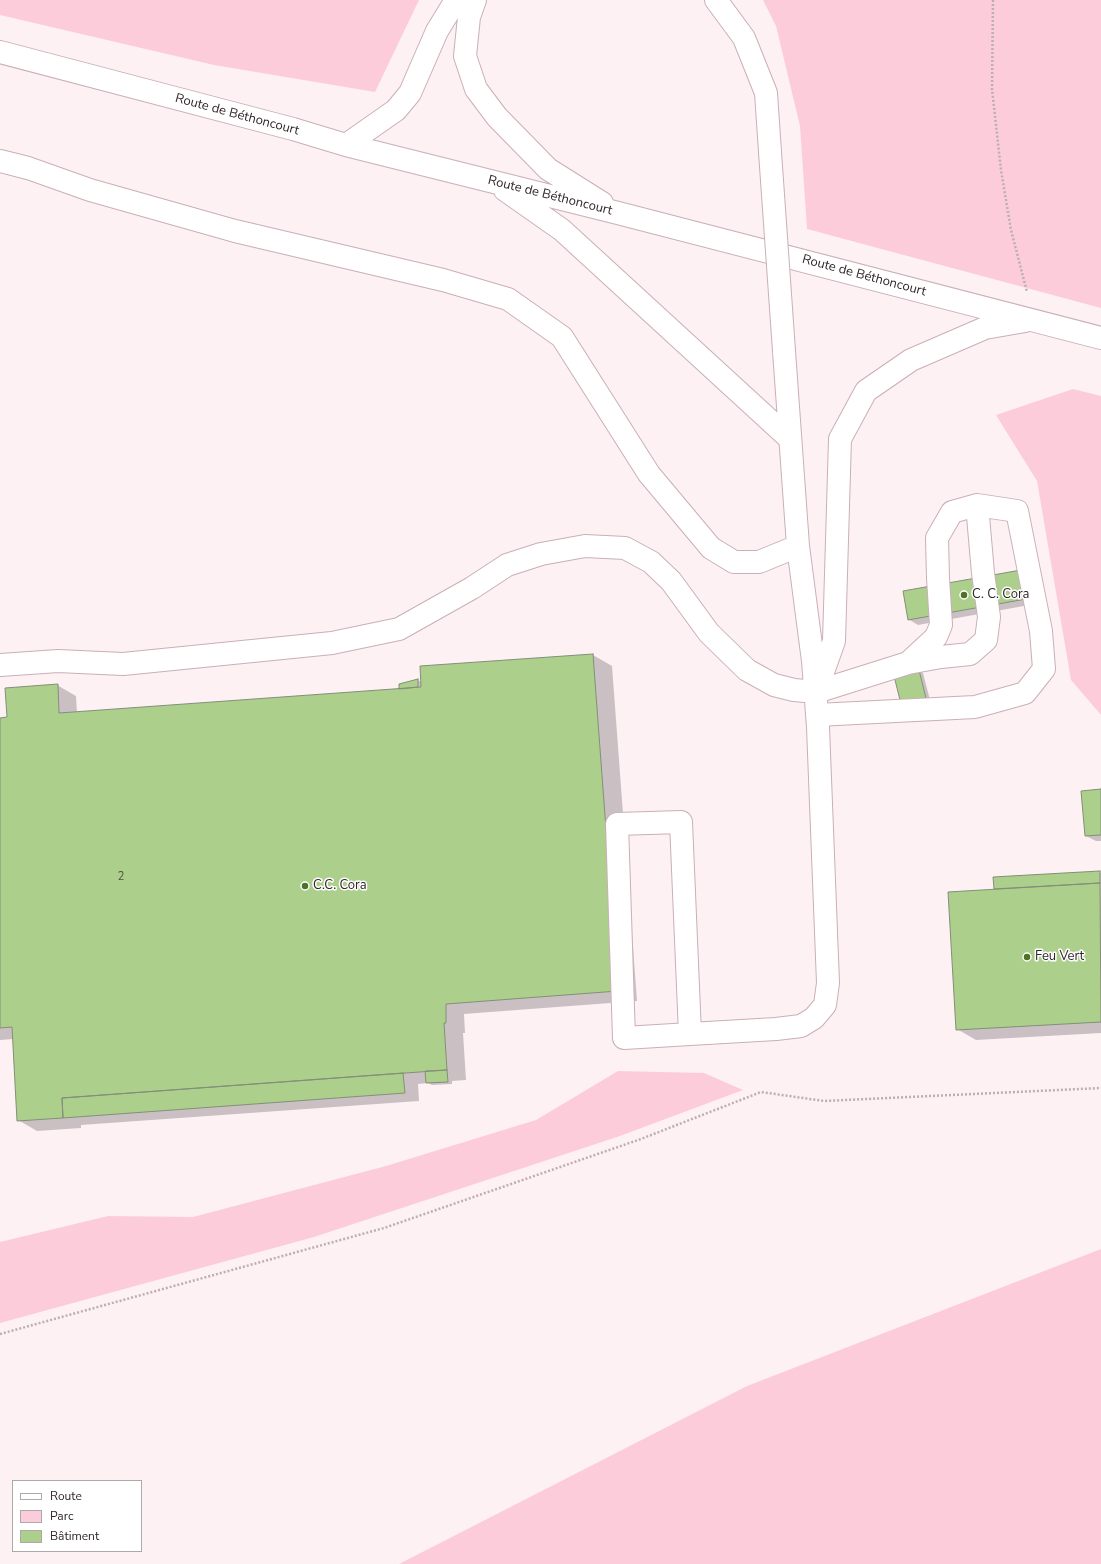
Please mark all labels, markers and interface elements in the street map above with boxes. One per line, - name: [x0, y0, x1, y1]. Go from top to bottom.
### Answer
- street label: Route de Béthoncourt: [173, 91, 301, 139]
- street label: Route de Béthoncourt: [486, 173, 614, 219]
- street label: Route de Béthoncourt: [800, 252, 928, 300]
- place label: C. C. Cora: [972, 587, 1029, 603]
- marker: C. C. Cora: [959, 590, 969, 600]
- house number: 2: [118, 870, 124, 884]
- place label: C.C. Cora: [313, 878, 367, 894]
- marker: C.C. Cora: [300, 881, 310, 891]
- place label: Feu Vert: [1035, 949, 1084, 965]
- marker: Feu Vert: [1022, 952, 1032, 962]
- legend: [12, 1480, 142, 1552]
- text: Route: [50, 1488, 82, 1504]
- text: Parc: [50, 1508, 73, 1524]
- text: Bâtiment: [50, 1528, 99, 1544]

